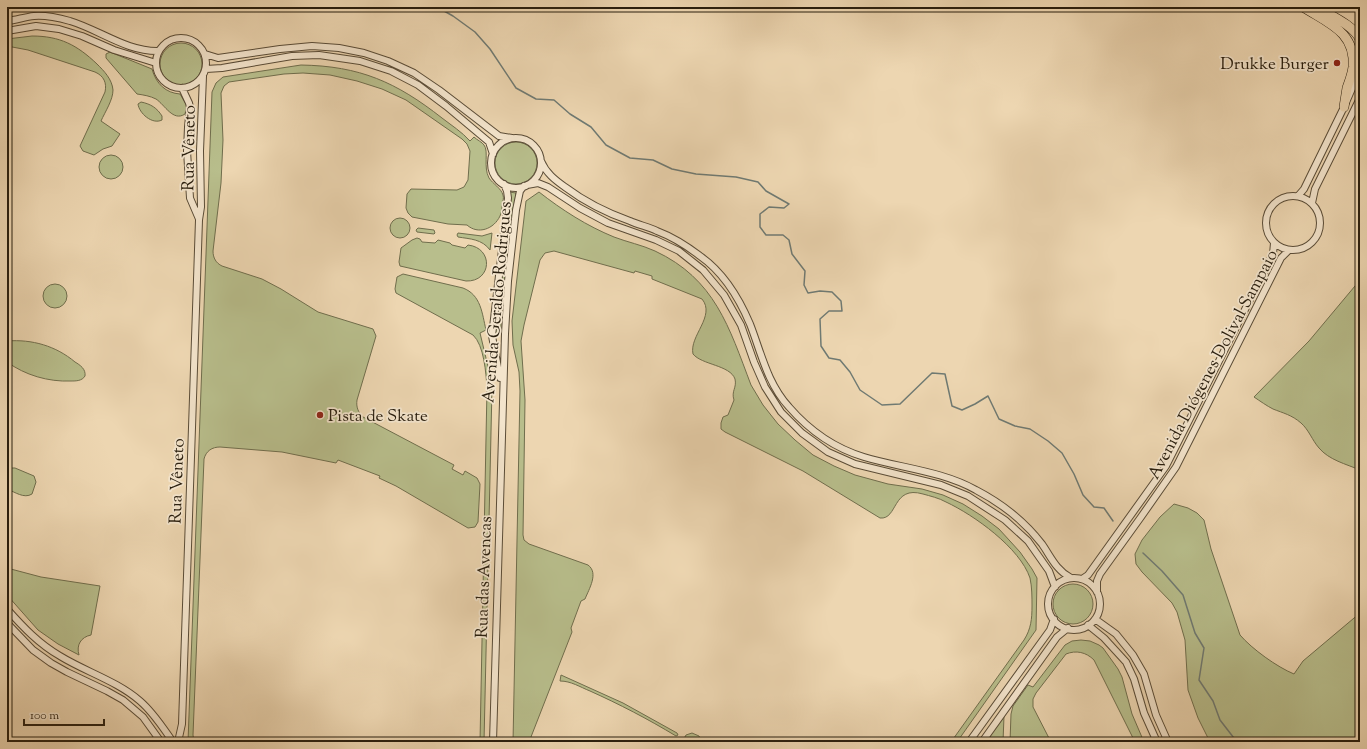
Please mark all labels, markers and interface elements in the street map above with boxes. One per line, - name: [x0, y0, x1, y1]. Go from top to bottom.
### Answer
- place label: Drukke Burger: [1220, 53, 1330, 77]
- marker: Drukke Burger: [1332, 58, 1342, 68]
- street label: Rua Vêneto: [177, 105, 203, 191]
- street label: Avenida Geraldo Rodrigues: [477, 200, 519, 404]
- street label: Avenida Diógenes Dolival Sampaio: [1143, 246, 1285, 484]
- place label: Pista de Skate: [328, 405, 428, 429]
- marker: Pista de Skate: [315, 410, 325, 420]
- street label: Rua Vêneto: [165, 438, 191, 524]
- street label: Rua das Avencas: [471, 515, 499, 638]
- scale bar: [24, 701, 104, 727]
- text: 100 m: [30, 707, 59, 725]

